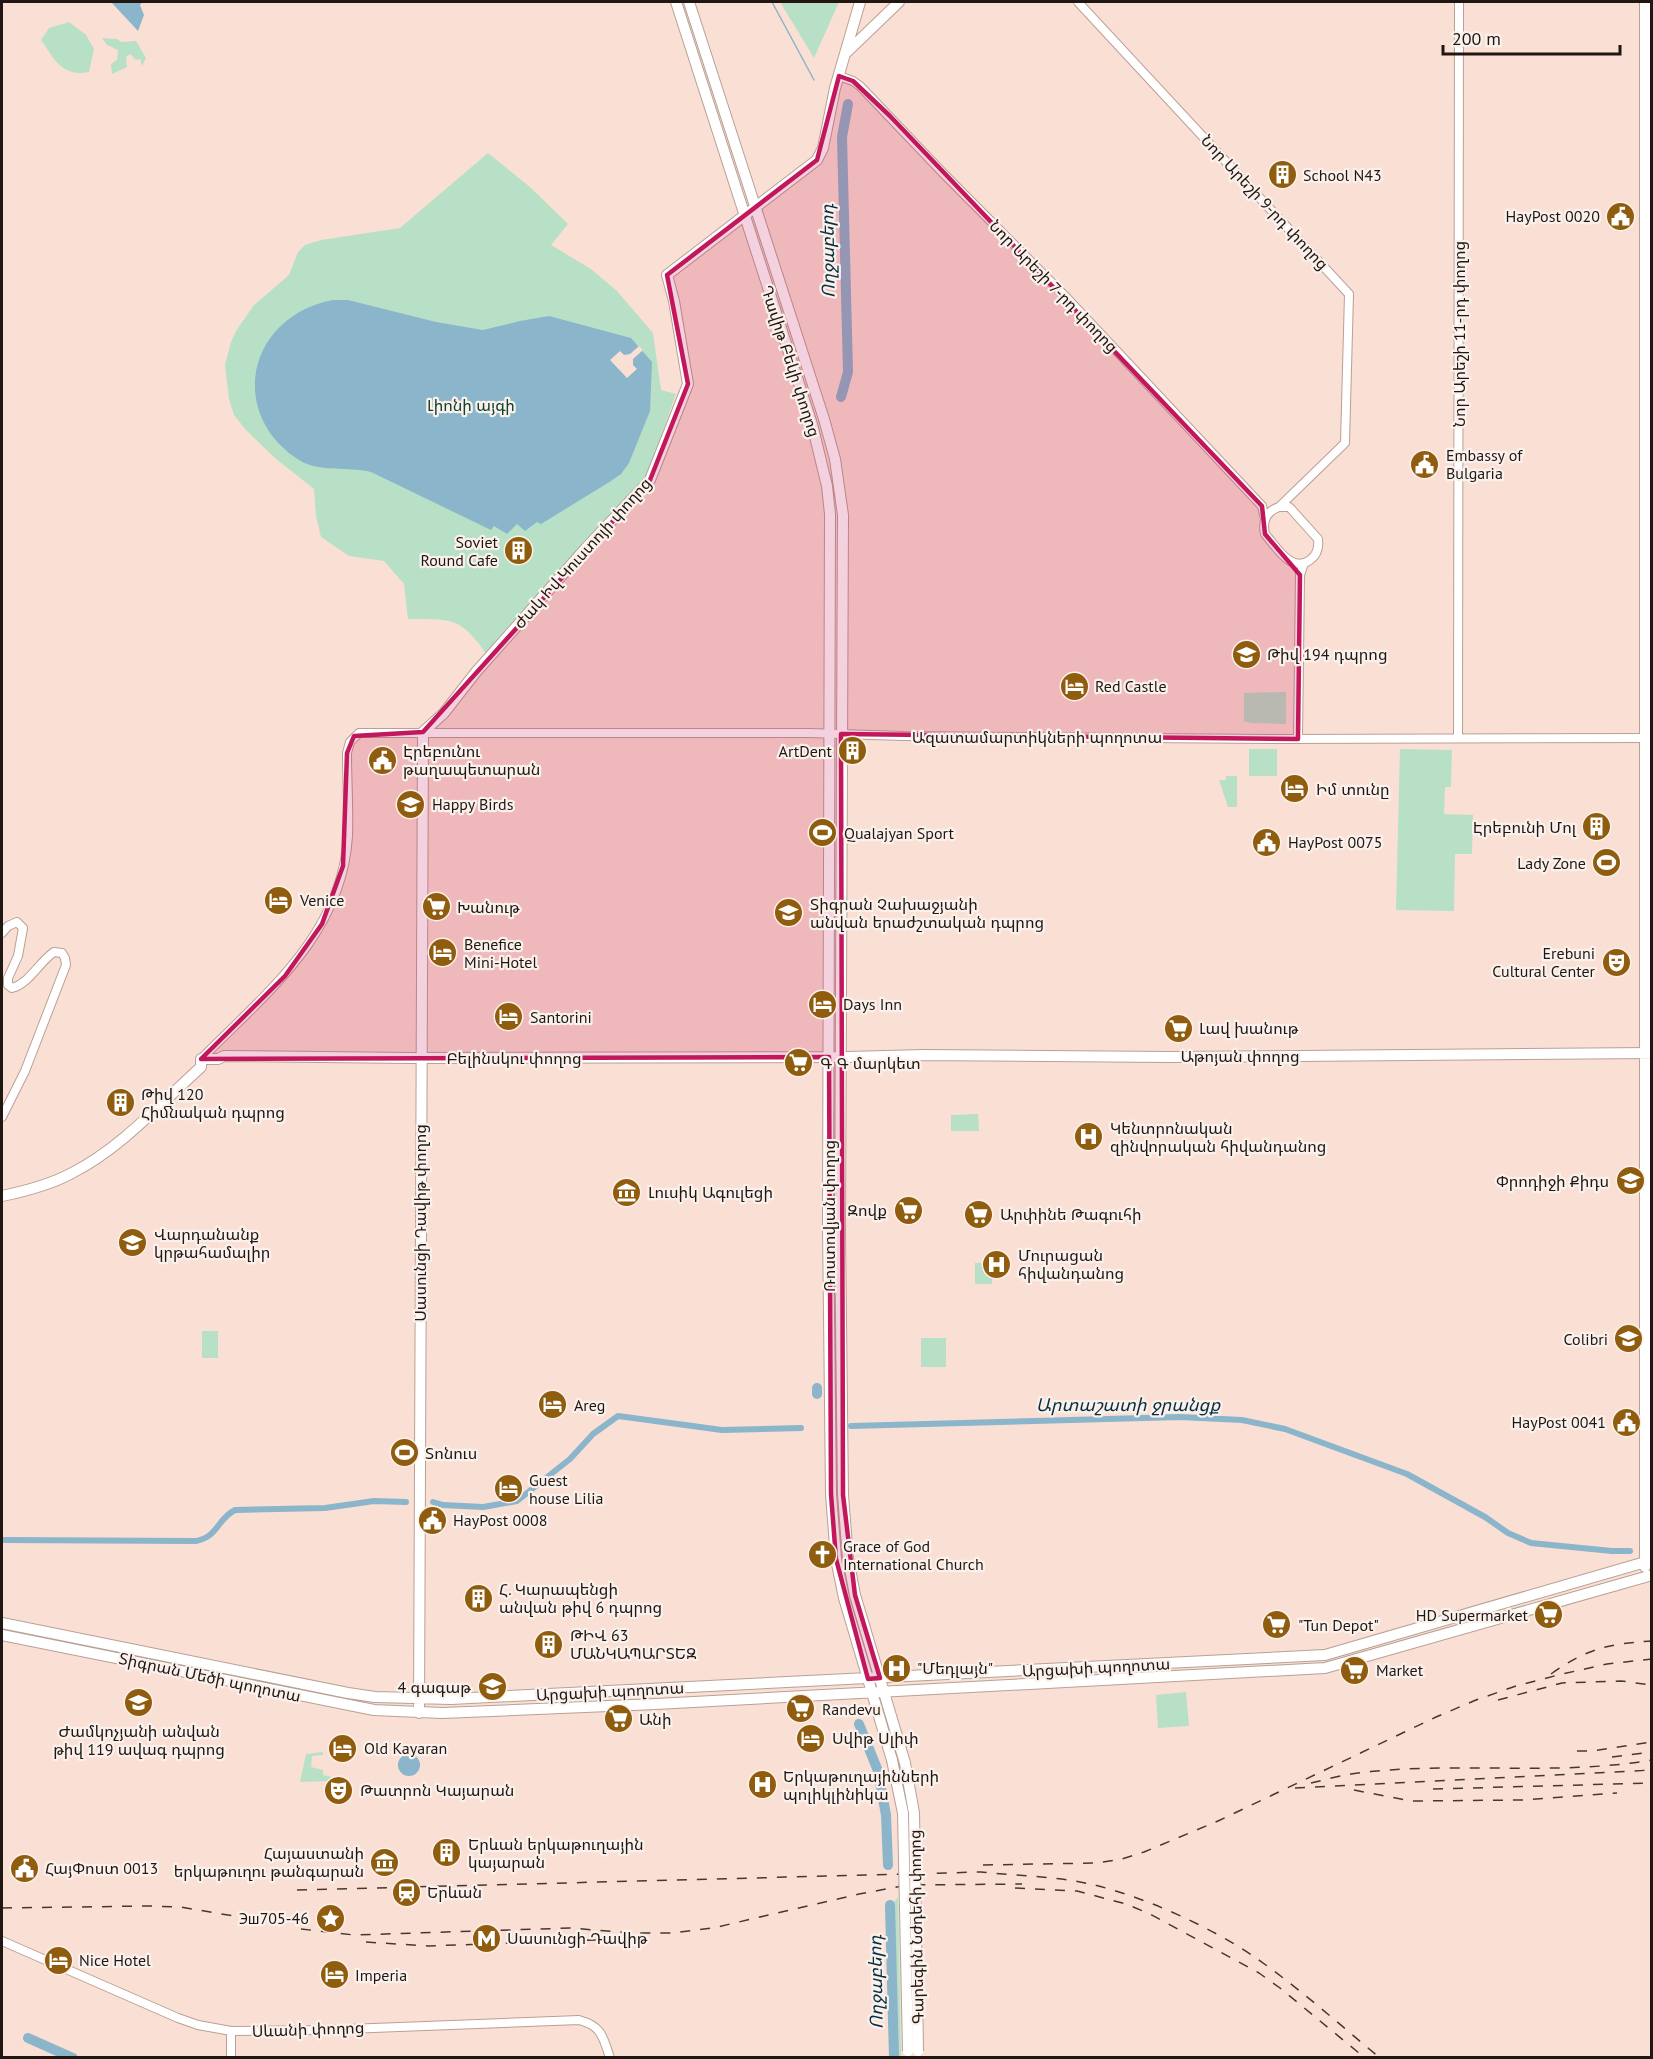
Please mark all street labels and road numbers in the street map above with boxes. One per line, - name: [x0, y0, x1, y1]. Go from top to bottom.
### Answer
- street label: Նոր Արեշի 9-րդ փողոց: [1197, 130, 1333, 274]
- street label: Նոր Արեշի 7-րդ փողոց: [985, 216, 1123, 356]
- street label: Նոր Արեշի 11-րդ փողոց: [1449, 241, 1469, 427]
- street label: Դավիթ Բեկի փողոց: [757, 283, 825, 439]
- street label: Ժակ Իվ Կուստոյի փողոց: [509, 473, 655, 633]
- street label: Ազատամարտիկների պողոտա: [912, 727, 1162, 747]
- street label: Աթոյան փողոց: [1180, 1046, 1300, 1066]
- street label: Բելինսկու փողոց: [446, 1048, 582, 1068]
- street label: Սասունցի Դավիթ փողոց: [410, 1124, 430, 1322]
- street label: Ռոստովյան փողոց: [819, 1140, 839, 1292]
- street label: Տիգրան Մեծի պողոտա: [117, 1648, 303, 1706]
- street label: Արցախի պողոտա: [1021, 1653, 1171, 1681]
- street label: Արցախի պողոտա: [535, 1677, 685, 1705]
- street label: Գարեգին Նժդեհի փողոց: [904, 1829, 928, 2025]
- street label: Սևանի փողոց: [251, 2017, 365, 2041]

